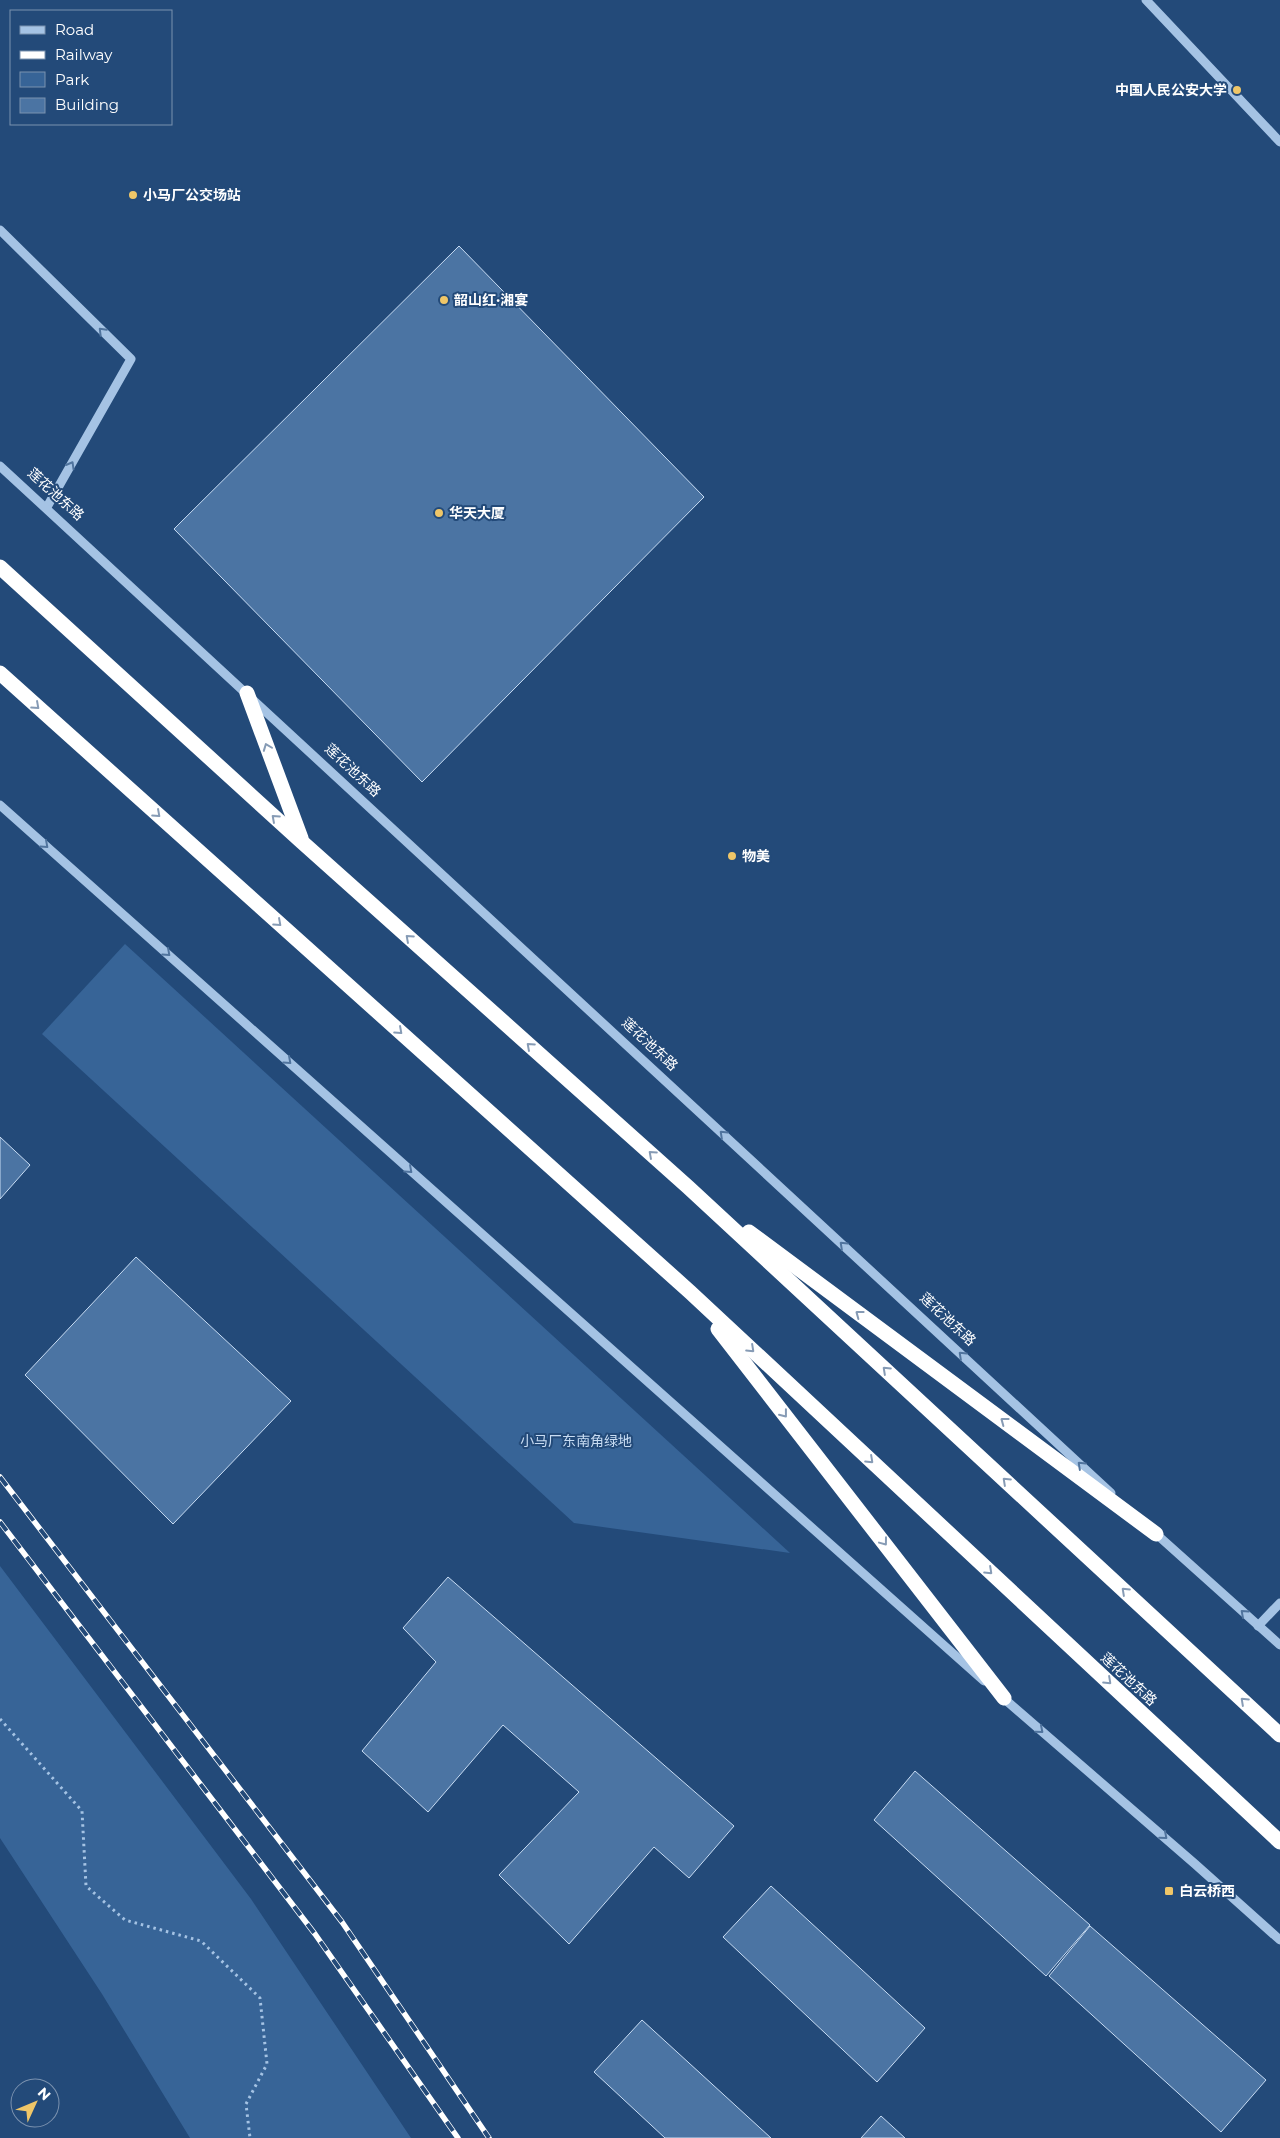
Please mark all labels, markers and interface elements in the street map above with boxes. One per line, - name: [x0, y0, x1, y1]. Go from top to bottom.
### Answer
- legend: [10, 10, 172, 125]
- text: Road: [55, 20, 94, 39]
- text: Railway: [55, 45, 113, 64]
- text: Park: [55, 70, 89, 89]
- place label: 中国人民公安大学: [1115, 81, 1227, 99]
- marker: 中国人民公安大学: [1231, 84, 1243, 96]
- text: Building: [55, 95, 119, 114]
- place label: 小马厂公交场站: [143, 186, 241, 204]
- marker: 小马厂公交场站: [127, 189, 139, 201]
- place label: 韶山红·湘宴: [454, 291, 528, 309]
- marker: 韶山红·湘宴: [438, 294, 450, 306]
- one-way arrow: [99, 328, 108, 337]
- one-way arrow: [64, 461, 74, 470]
- street label: 莲花池东路: [24, 464, 88, 524]
- place label: 华天大厦: [449, 504, 505, 522]
- marker: 华天大厦: [433, 507, 445, 519]
- one-way arrow: [31, 700, 40, 709]
- street label: 莲花池东路: [321, 740, 385, 800]
- one-way arrow: [263, 744, 273, 752]
- one-way arrow: [152, 809, 161, 818]
- one-way arrow: [272, 814, 281, 823]
- one-way arrow: [40, 840, 49, 849]
- place label: 物美: [742, 847, 770, 865]
- marker: 物美: [726, 850, 738, 862]
- one-way arrow: [273, 917, 282, 926]
- one-way arrow: [406, 935, 415, 944]
- one-way arrow: [161, 948, 170, 957]
- street label: 莲花池东路: [618, 1014, 682, 1074]
- one-way arrow: [394, 1026, 403, 1035]
- one-way arrow: [527, 1043, 536, 1052]
- one-way arrow: [283, 1056, 292, 1065]
- one-way arrow: [720, 1131, 729, 1140]
- one-way arrow: [648, 1151, 657, 1160]
- one-way arrow: [404, 1164, 413, 1173]
- one-way arrow: [839, 1241, 848, 1250]
- street label: 莲花池东路: [916, 1289, 980, 1349]
- one-way arrow: [856, 1311, 865, 1320]
- one-way arrow: [745, 1343, 754, 1352]
- one-way arrow: [959, 1352, 968, 1361]
- one-way arrow: [883, 1367, 892, 1376]
- one-way arrow: [778, 1408, 787, 1417]
- one-way arrow: [1001, 1419, 1010, 1427]
- park label: 小马厂东南角绿地: [520, 1432, 632, 1450]
- one-way arrow: [864, 1454, 873, 1463]
- one-way arrow: [1078, 1462, 1087, 1471]
- one-way arrow: [1002, 1478, 1011, 1487]
- one-way arrow: [878, 1536, 886, 1545]
- one-way arrow: [983, 1565, 992, 1574]
- one-way arrow: [1121, 1588, 1130, 1597]
- one-way arrow: [1240, 1610, 1249, 1619]
- street label: 莲花池东路: [1097, 1649, 1161, 1709]
- one-way arrow: [1102, 1675, 1111, 1684]
- one-way arrow: [1241, 1698, 1250, 1707]
- one-way arrow: [1035, 1724, 1044, 1733]
- one-way arrow: [1158, 1831, 1167, 1840]
- place label: 白云桥西: [1179, 1882, 1235, 1900]
- marker: 白云桥西: [1163, 1885, 1175, 1897]
- north arrow: [10, 2078, 60, 2128]
- text: N: [34, 2084, 55, 2104]

